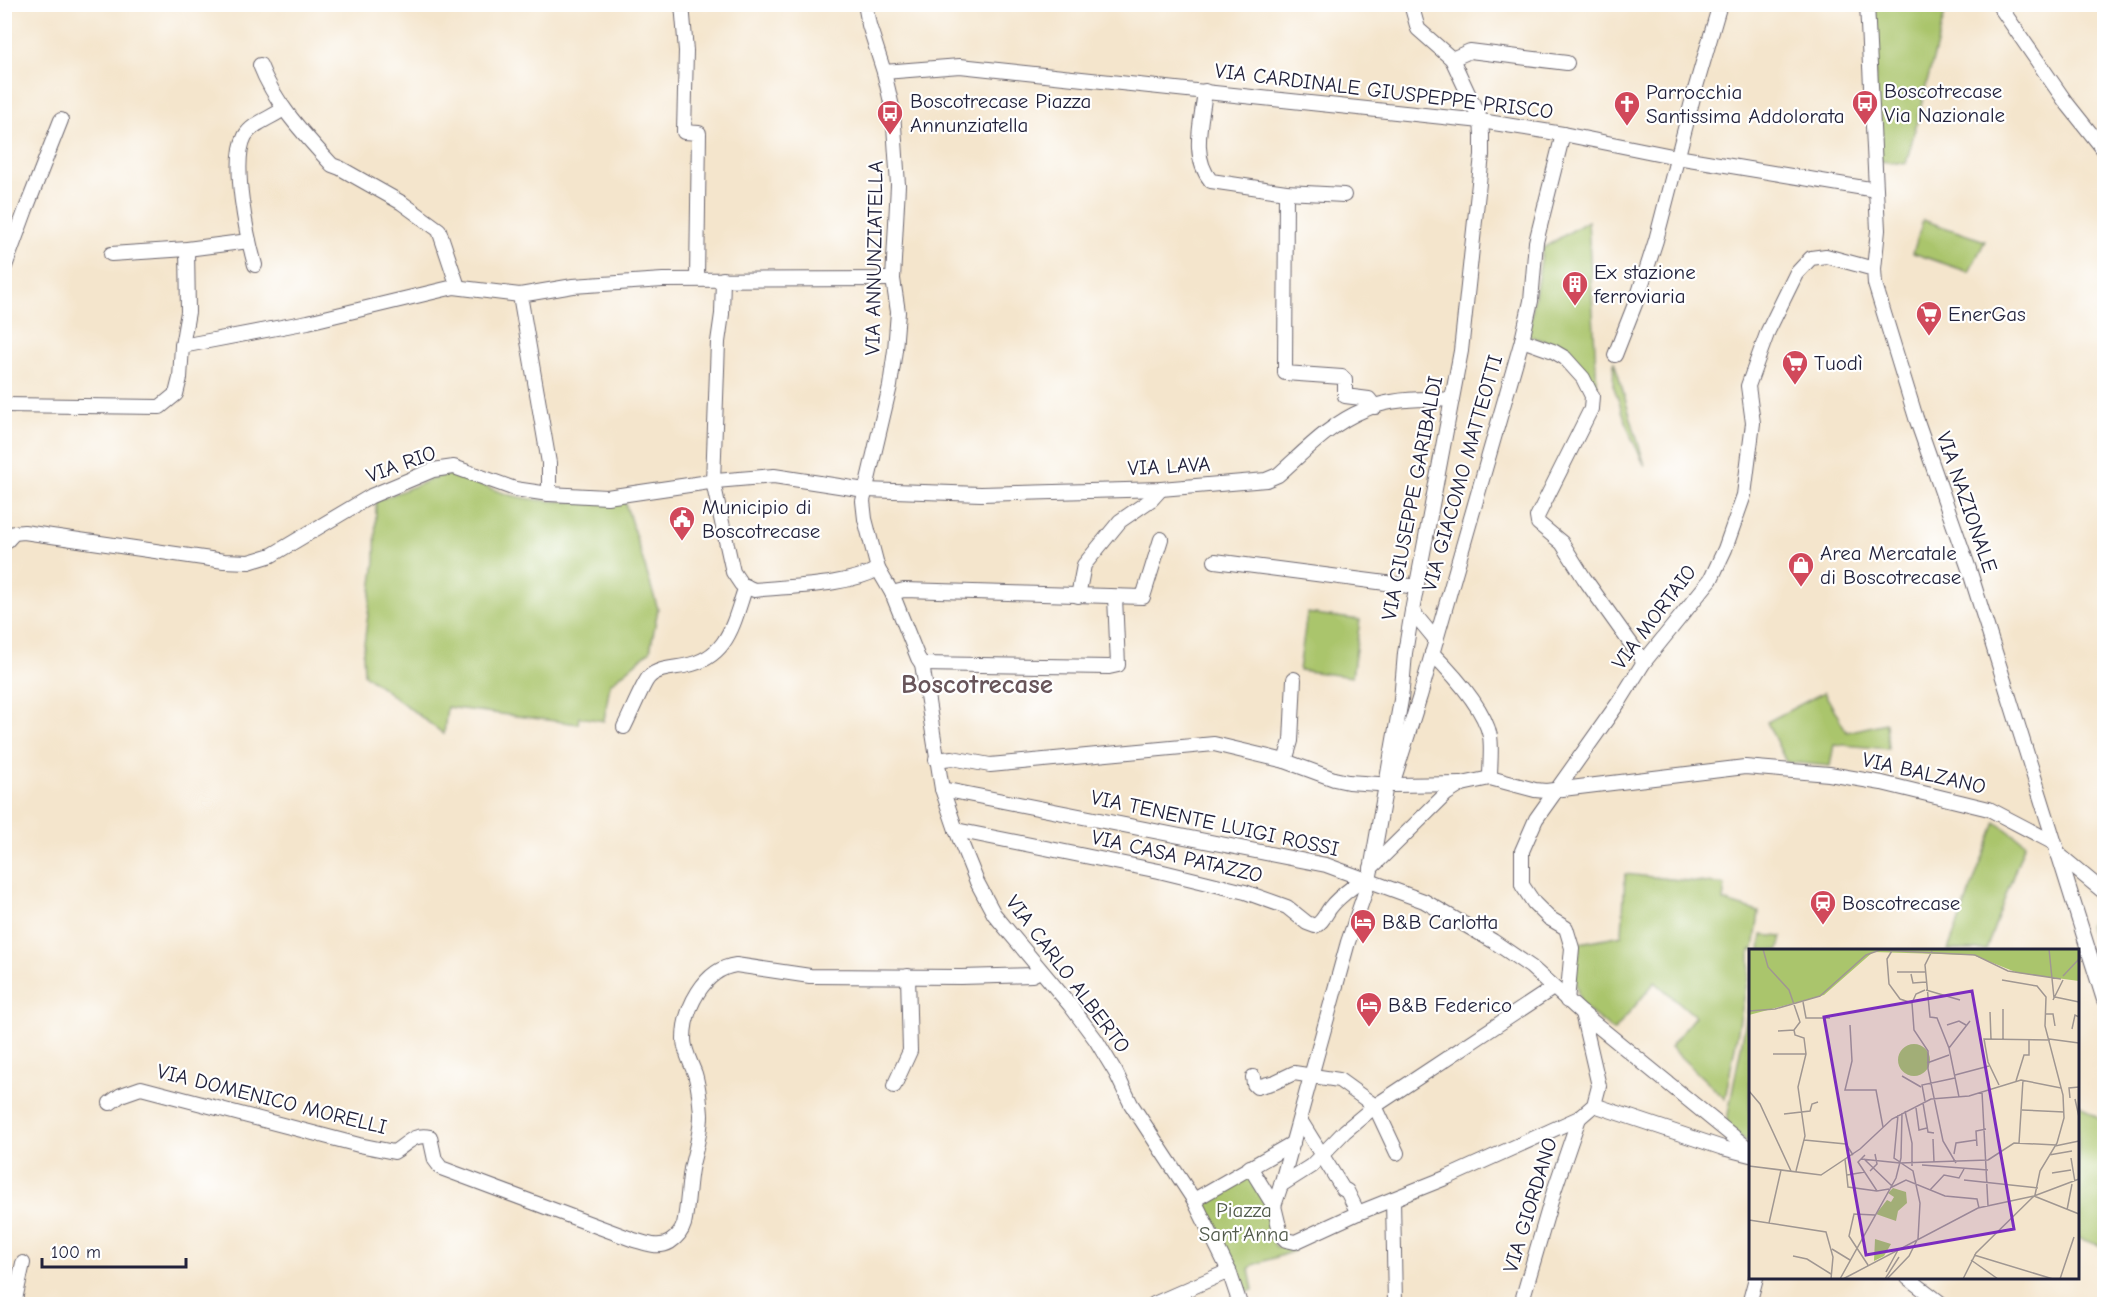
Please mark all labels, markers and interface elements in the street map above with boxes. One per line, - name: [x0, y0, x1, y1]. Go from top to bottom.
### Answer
- street label: VIA CARDINALE GIUSPEPPE PRISCO: [1213, 58, 1555, 124]
- place label: Boscotrecase Via Nazionale: [1884, 79, 2005, 127]
- place label: Parrocchia Santissima Addolorata: [1646, 80, 1845, 128]
- bus stop icon: Boscotrecase Via Nazionale: [1850, 88, 1880, 126]
- place label: Boscotrecase Piazza Annunziatella: [910, 89, 1091, 137]
- church icon: Parrocchia Santissima Addolorata: [1612, 89, 1642, 127]
- bus stop icon: Boscotrecase Piazza Annunziatella: [875, 98, 905, 136]
- street label: VIA ANNUNZIATELLA: [860, 160, 888, 356]
- place label: Ex stazione ferroviaria: [1593, 260, 1696, 308]
- building icon: Ex stazione ferroviaria: [1560, 269, 1590, 307]
- supermarket icon: EnerGas: [1914, 299, 1944, 337]
- place label: EnerGas: [1948, 302, 2026, 326]
- supermarket icon: Tuodì: [1780, 348, 1810, 386]
- place label: Tuodì: [1814, 351, 1863, 375]
- street label: VIA GIACOMO MATTEOTTI: [1417, 352, 1507, 594]
- street label: VIA GIUSEPPE GARIBALDI: [1377, 374, 1447, 622]
- street label: VIA NAZIONALE: [1932, 428, 2002, 576]
- street label: VIA RIO: [363, 440, 439, 488]
- street label: VIA LAVA: [1127, 452, 1211, 480]
- place label: Municipio di Boscotrecase: [702, 495, 820, 543]
- public building icon: Municipio di Boscotrecase: [667, 504, 697, 542]
- place label: Area Mercatale di Boscotrecase: [1820, 541, 1961, 589]
- shop icon: Area Mercatale di Boscotrecase: [1786, 550, 1816, 588]
- street label: VIA MORTAIO: [1607, 560, 1701, 674]
- district label: Boscotrecase: [901, 669, 1053, 700]
- street label: VIA BALZANO: [1860, 747, 1988, 799]
- street label: VIA TENENTE LUIGI ROSSI: [1089, 785, 1341, 861]
- street label: VIA CASA PATAZZO: [1089, 825, 1265, 887]
- station icon: Boscotrecase: [1808, 888, 1838, 926]
- street label: VIA CARLO ALBERTO: [1001, 891, 1135, 1057]
- place label: Boscotrecase: [1842, 891, 1960, 915]
- hotel icon: B&B Carlotta: [1348, 907, 1378, 945]
- place label: B&B Carlotta: [1382, 910, 1498, 934]
- inset map: [1749, 949, 2079, 1279]
- hotel icon: B&B Federico: [1354, 990, 1384, 1028]
- place label: B&B Federico: [1388, 993, 1512, 1017]
- street label: VIA DOMENICO MORELLI: [155, 1059, 389, 1139]
- street label: VIA GIORDANO: [1498, 1135, 1562, 1275]
- park label: Piazza Sant'Anna: [1199, 1198, 1289, 1246]
- scale bar: [42, 1231, 186, 1269]
- text: 100 m: [51, 1242, 101, 1263]

